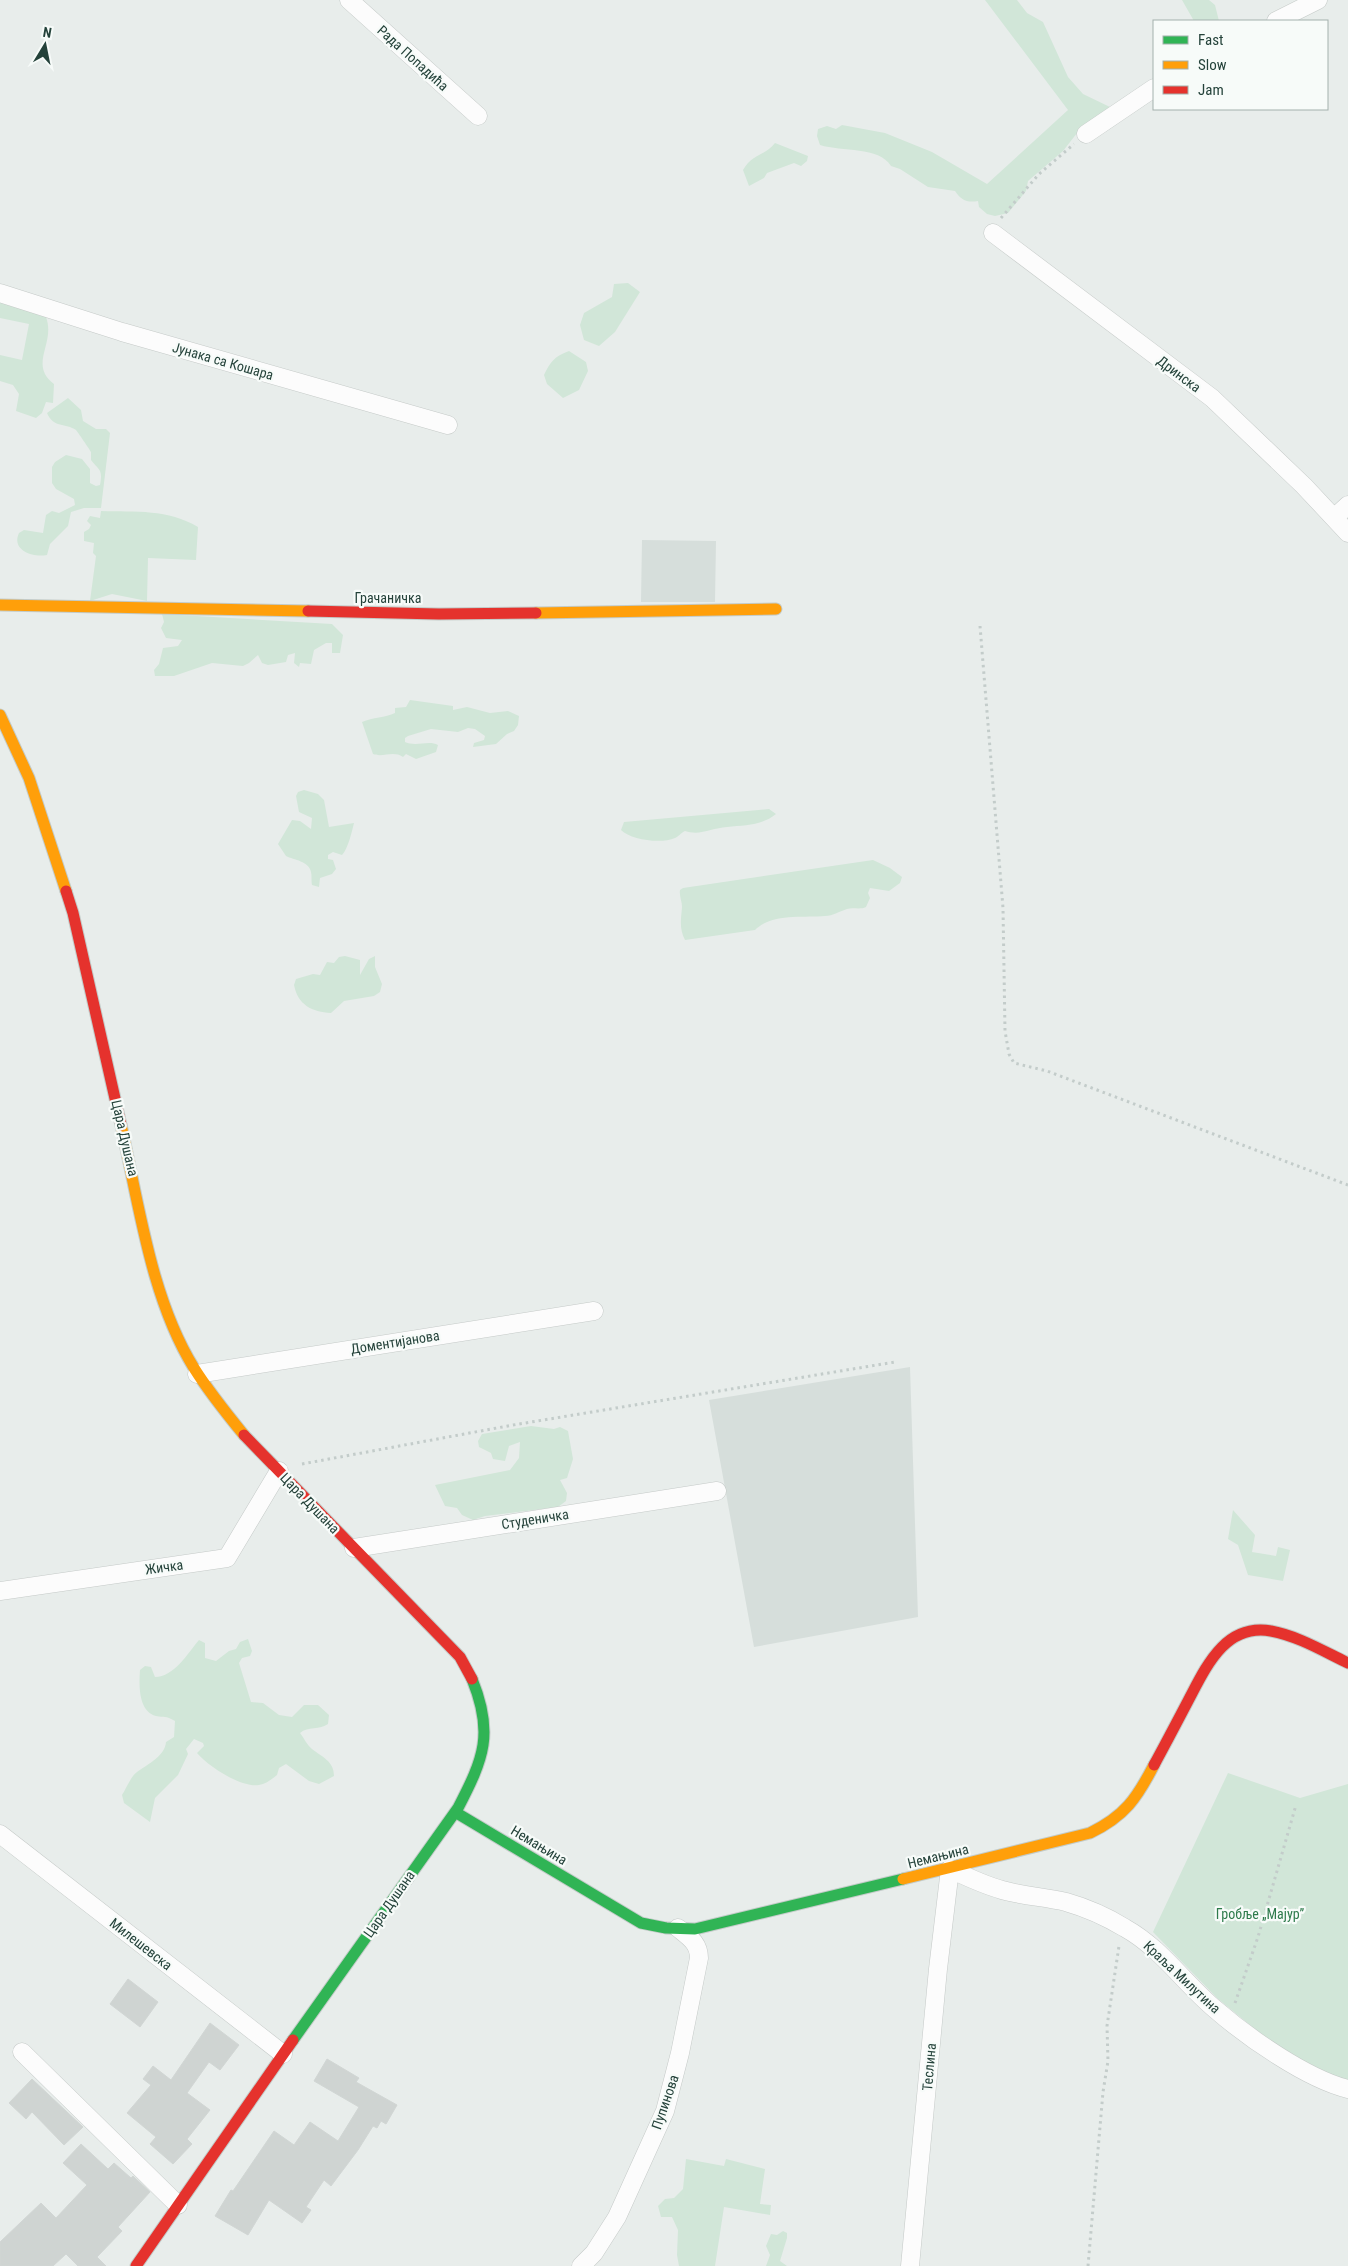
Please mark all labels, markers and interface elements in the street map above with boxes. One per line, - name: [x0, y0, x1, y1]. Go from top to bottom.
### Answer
- north arrow: [20, 20, 70, 70]
- legend: [1153, 20, 1328, 110]
- street label: Рада Попадића: [374, 22, 452, 94]
- text: N: [42, 24, 53, 41]
- text: Fast: [1198, 31, 1223, 49]
- text: Slow: [1198, 56, 1227, 74]
- text: Jam: [1198, 81, 1224, 99]
- street label: Јунака са Кошара: [171, 339, 275, 383]
- street label: Дринска: [1154, 352, 1204, 396]
- street label: Грачаничка: [355, 590, 421, 606]
- street label: Цара Душана: [108, 1098, 142, 1178]
- street label: Доментијанова: [349, 1327, 441, 1357]
- street label: Цара Душана: [277, 1469, 343, 1537]
- street label: Студеничка: [500, 1506, 570, 1532]
- street label: Жичка: [144, 1556, 184, 1578]
- street label: Немањина: [508, 1822, 570, 1868]
- street label: Немањина: [906, 1841, 970, 1871]
- street label: Цара Душана: [360, 1867, 418, 1941]
- park label: Гробље „Мајур”: [1216, 1906, 1304, 1922]
- street label: Милешевска: [107, 1915, 175, 1973]
- street label: Краља Милутина: [1140, 1937, 1224, 2017]
- street label: Теслина: [919, 2043, 939, 2091]
- street label: Пупинова: [648, 2073, 682, 2131]

